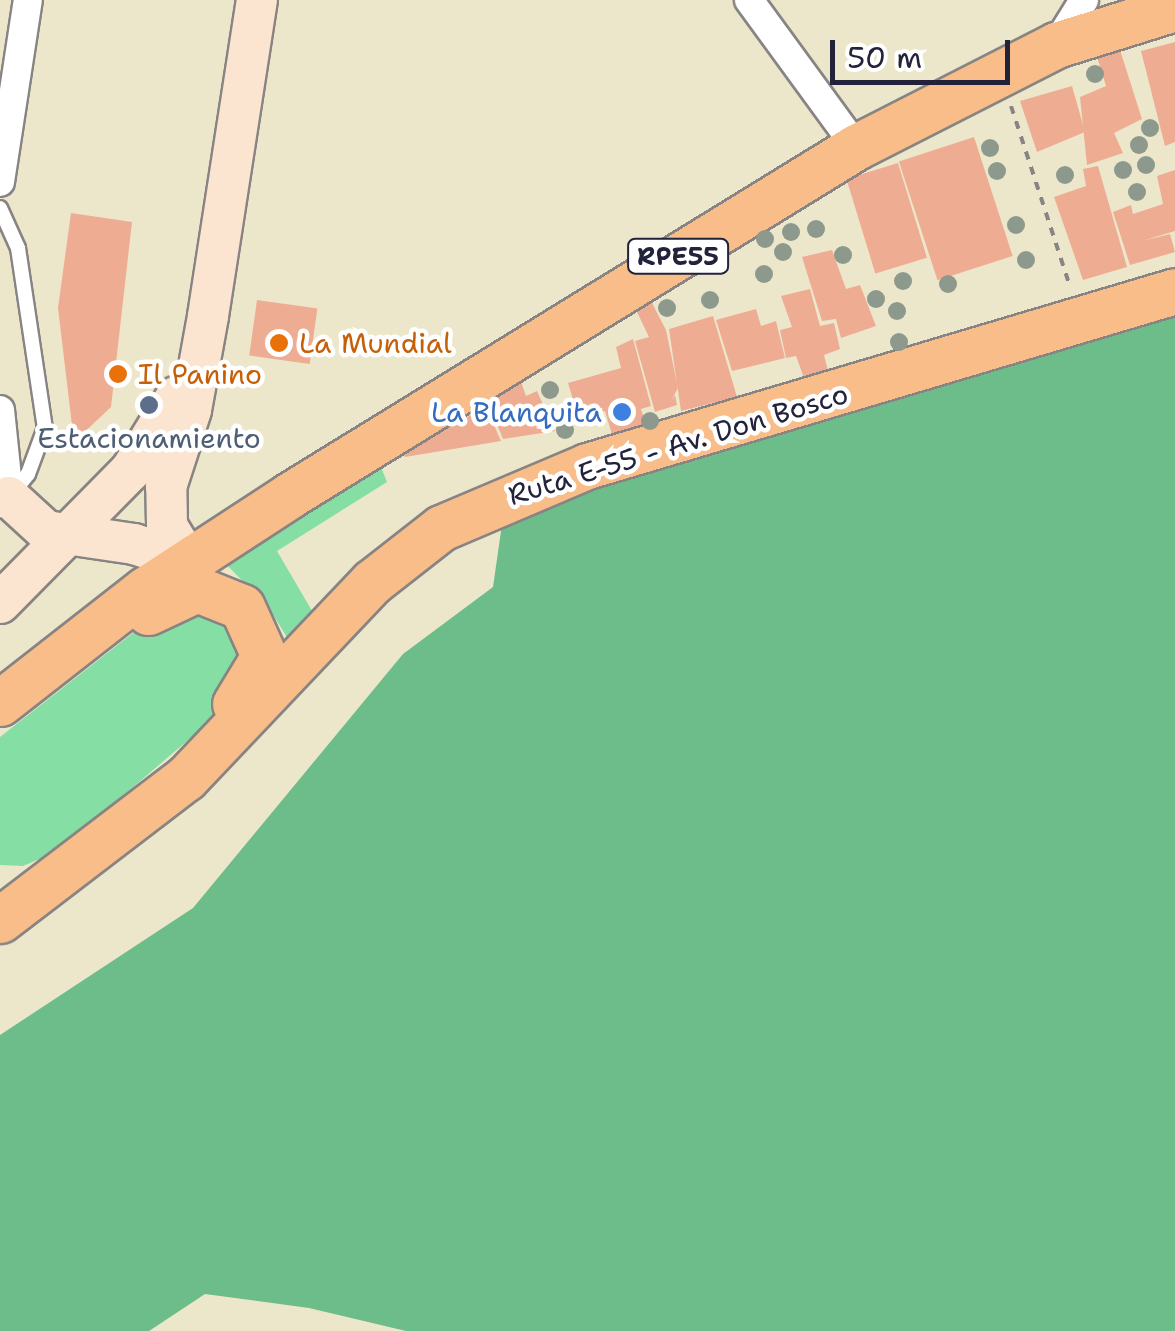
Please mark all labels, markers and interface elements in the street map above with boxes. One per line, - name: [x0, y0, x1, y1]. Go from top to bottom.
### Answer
- scale bar: [835, 20, 1015, 82]
- text: 50 m: [847, 37, 922, 78]
- road number: RPE55: [626, 236, 730, 276]
- place label: La Mundial: [299, 326, 452, 360]
- marker: La Mundial: [268, 332, 290, 354]
- place label: Il Panino: [138, 357, 262, 391]
- marker: Il Panino: [107, 363, 129, 385]
- street label: Ruta E-55 - Av. Don Bosco: [504, 376, 852, 512]
- marker: Estacionamiento: [138, 394, 160, 416]
- place label: La Blanquita: [431, 395, 602, 429]
- marker: La Blanquita: [611, 401, 633, 423]
- place label: Estacionamiento: [37, 421, 261, 455]

